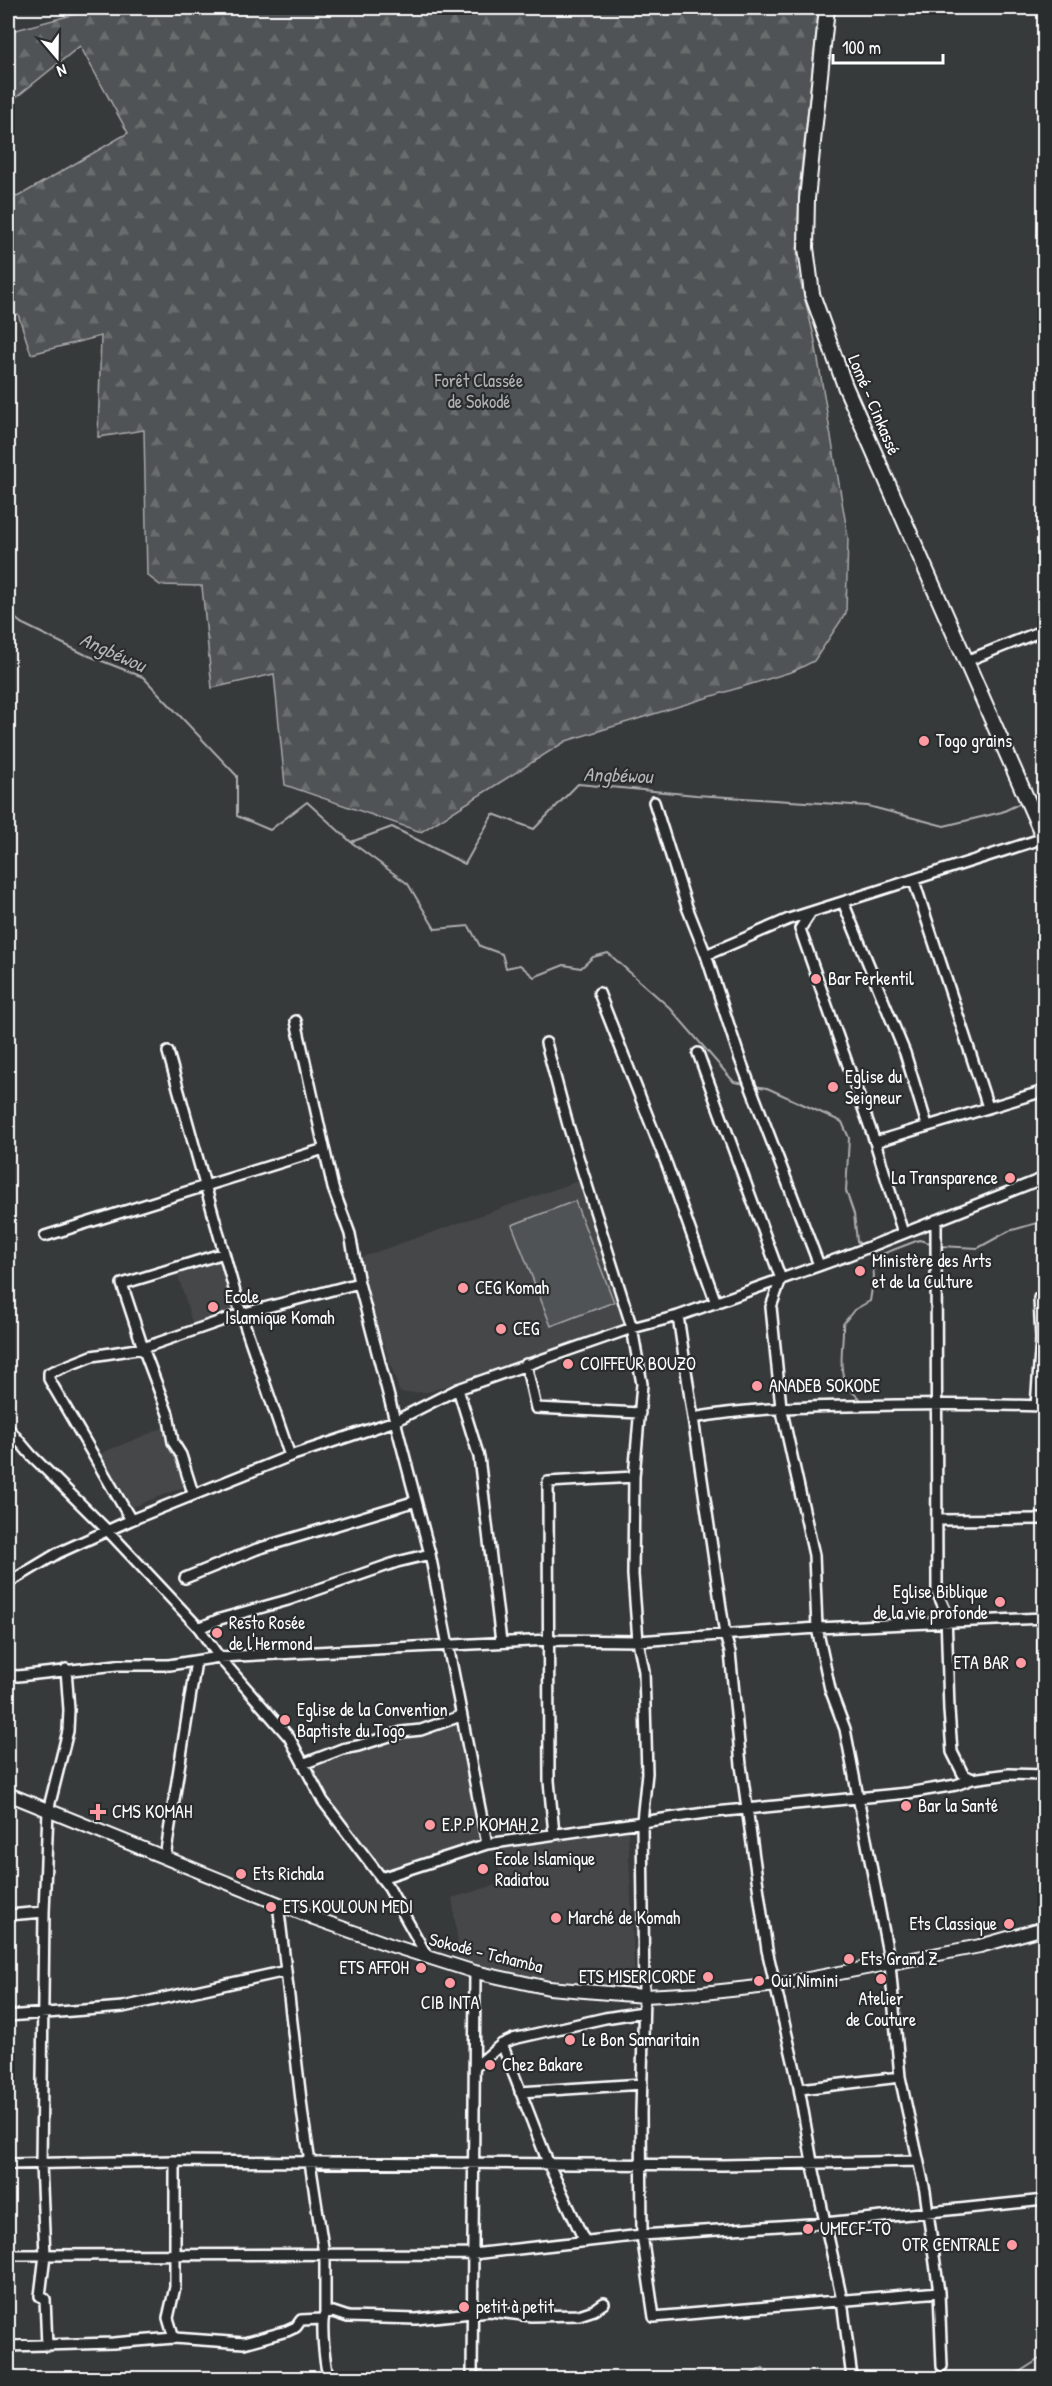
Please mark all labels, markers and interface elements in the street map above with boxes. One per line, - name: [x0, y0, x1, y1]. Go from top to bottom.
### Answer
- north arrow: [27, 27, 87, 87]
- scale bar: [833, 27, 942, 65]
- text: 100 m: [842, 35, 881, 60]
- text: N: [54, 59, 70, 83]
- street label: Lomé - Cinkassé: [842, 351, 907, 459]
- park label: Forêt Classée de Sokodé: [434, 368, 523, 414]
- water label: Angbéwou: [76, 625, 152, 680]
- place label: Togo grains: [936, 728, 1012, 753]
- marker: Togo grains: [917, 734, 931, 748]
- water label: Angbéwou: [583, 760, 655, 790]
- place label: Bar Ferkentil: [828, 966, 914, 991]
- marker: Bar Ferkentil: [809, 972, 823, 986]
- place label: Eglise du Seigneur: [845, 1064, 902, 1110]
- marker: Eglise du Seigneur: [826, 1080, 840, 1094]
- place label: La Transparence: [891, 1165, 998, 1190]
- marker: La Transparence: [1003, 1171, 1017, 1185]
- place label: Ministère des Arts et de la Culture: [872, 1248, 992, 1294]
- marker: Ministère des Arts et de la Culture: [853, 1264, 867, 1278]
- place label: CEG Komah: [475, 1275, 550, 1300]
- marker: CEG Komah: [456, 1281, 470, 1295]
- place label: Ecole Islamique Komah: [225, 1284, 335, 1330]
- marker: Ecole Islamique Komah: [206, 1300, 220, 1314]
- place label: CEG: [513, 1316, 540, 1341]
- marker: CEG: [494, 1322, 508, 1336]
- place label: COIFFEUR BOUZO: [580, 1351, 696, 1376]
- marker: COIFFEUR BOUZO: [561, 1357, 575, 1371]
- place label: ANADEB SOKODE: [769, 1373, 880, 1398]
- marker: ANADEB SOKODE: [750, 1379, 764, 1393]
- place label: Eglise Biblique de la vie profonde: [873, 1579, 988, 1625]
- marker: Eglise Biblique de la vie profonde: [993, 1595, 1007, 1609]
- place label: Resto Rosée de l'Hermond: [229, 1610, 312, 1656]
- marker: Resto Rosée de l'Hermond: [210, 1626, 224, 1640]
- place label: ETA BAR: [954, 1650, 1009, 1675]
- marker: ETA BAR: [1014, 1656, 1028, 1670]
- place label: Eglise de la Convention Baptiste du Togo: [297, 1697, 448, 1743]
- marker: Eglise de la Convention Baptiste du Togo: [278, 1713, 292, 1727]
- place label: Bar la Santé: [918, 1793, 998, 1818]
- place label: CMS KOMAH: [112, 1799, 192, 1824]
- marker: Bar la Santé: [899, 1799, 913, 1813]
- marker: CMS KOMAH: [89, 1803, 107, 1821]
- place label: E.P.P KOMAH 2: [442, 1812, 540, 1837]
- marker: E.P.P KOMAH 2: [423, 1818, 437, 1832]
- place label: Ecole Islamique Radiatou: [495, 1846, 595, 1892]
- place label: Ets Richala: [253, 1861, 324, 1886]
- marker: Ecole Islamique Radiatou: [476, 1862, 490, 1876]
- marker: Ets Richala: [234, 1867, 248, 1881]
- place label: ETS KOULOUN MEDI: [283, 1894, 413, 1919]
- marker: ETS KOULOUN MEDI: [264, 1900, 278, 1914]
- place label: Marché de Komah: [568, 1905, 681, 1930]
- marker: Marché de Komah: [549, 1911, 563, 1925]
- place label: Ets Classique: [909, 1911, 997, 1936]
- marker: Ets Classique: [1002, 1917, 1016, 1931]
- street label: Sokodé - Tchamba: [426, 1926, 546, 1979]
- place label: Ets Grand Z: [861, 1946, 937, 1971]
- marker: Ets Grand Z: [842, 1952, 856, 1966]
- place label: ETS AFFOH: [340, 1955, 409, 1980]
- marker: ETS AFFOH: [414, 1961, 428, 1975]
- place label: ETS MISERICORDE: [579, 1964, 696, 1989]
- place label: Oui Nimini: [771, 1968, 838, 1993]
- marker: ETS MISERICORDE: [701, 1970, 715, 1984]
- marker: Atelier de Couture: [874, 1972, 888, 1986]
- marker: Oui Nimini: [752, 1974, 766, 1988]
- marker: CIB INTA: [443, 1976, 457, 1990]
- place label: Atelier de Couture: [846, 1986, 916, 2032]
- place label: CIB INTA: [421, 1990, 479, 2015]
- place label: Le Bon Samaritain: [582, 2027, 700, 2052]
- marker: Le Bon Samaritain: [563, 2033, 577, 2047]
- place label: Chez Bakare: [502, 2052, 583, 2077]
- marker: Chez Bakare: [483, 2058, 497, 2072]
- place label: UMECF-TO: [820, 2216, 891, 2241]
- marker: UMECF-TO: [801, 2222, 815, 2236]
- place label: OTR CENTRALE: [902, 2232, 1000, 2257]
- marker: OTR CENTRALE: [1005, 2238, 1019, 2252]
- place label: petit à petit: [476, 2294, 555, 2319]
- marker: petit à petit: [457, 2300, 471, 2314]

